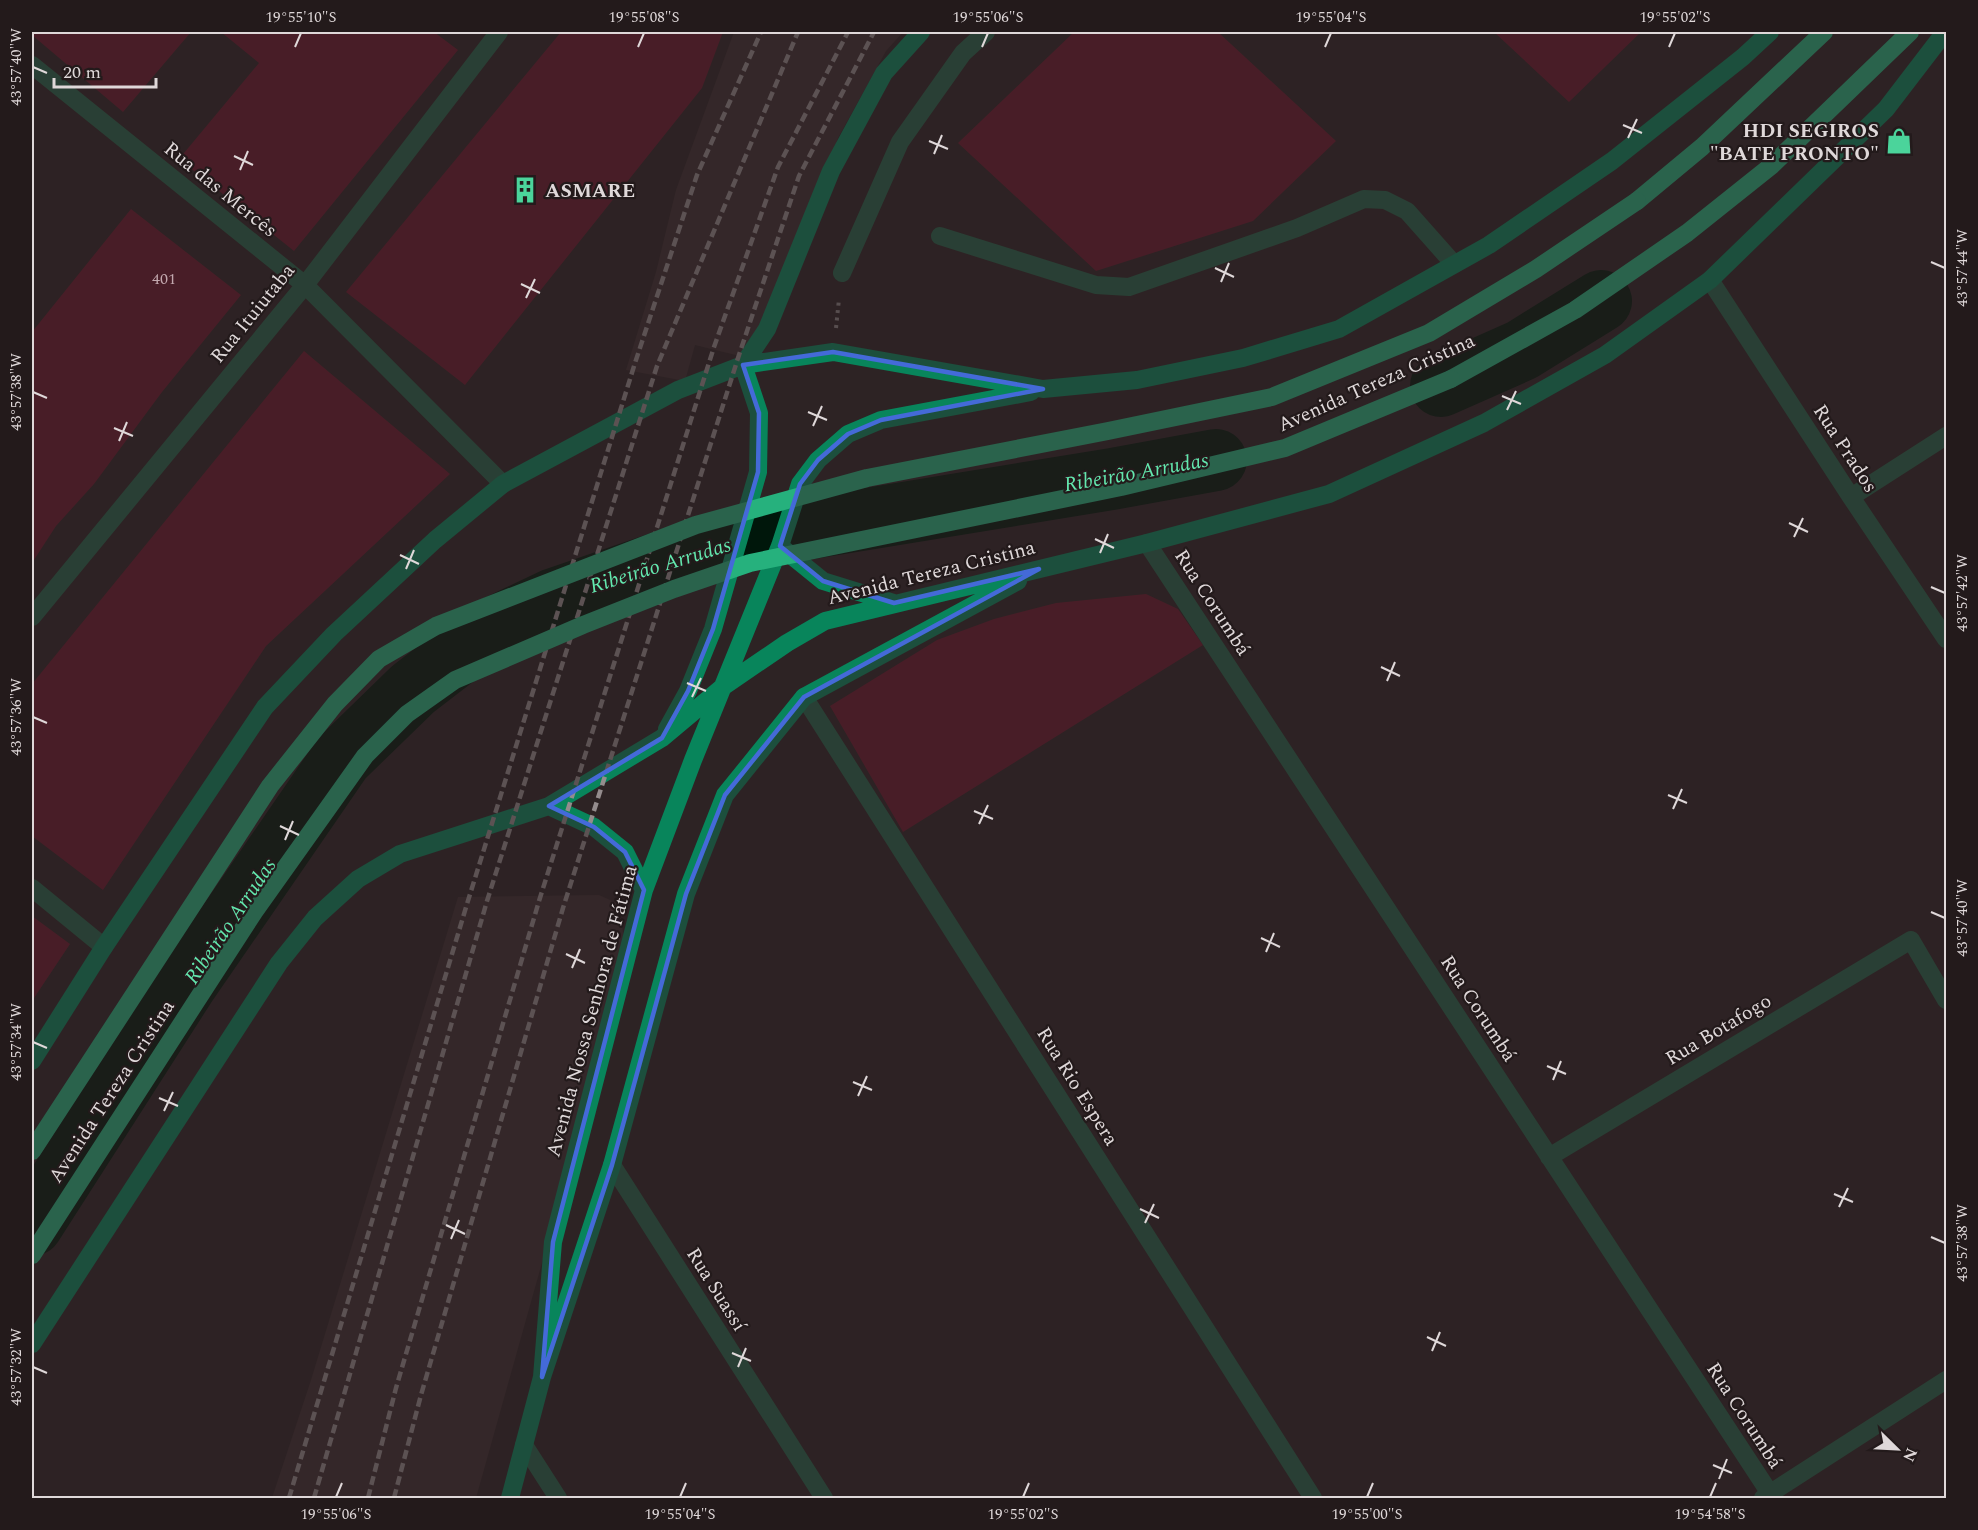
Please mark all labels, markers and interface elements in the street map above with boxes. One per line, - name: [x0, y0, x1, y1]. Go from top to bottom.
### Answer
- text: 19°55'10"S: [266, 6, 337, 29]
- text: 19°55'08"S: [609, 6, 680, 29]
- text: 19°55'06"S: [953, 6, 1024, 29]
- text: 19°55'04"S: [1296, 6, 1367, 29]
- text: 19°55'02"S: [1640, 6, 1711, 29]
- text: 43°57'40"W: [5, 28, 28, 106]
- scale bar: [54, 51, 156, 89]
- text: 20 m: [63, 59, 101, 86]
- place label: HDI SEGIROS "BATE PRONTO": [1710, 116, 1879, 169]
- shop icon: HDI SEGIROS "BATE PRONTO": [1884, 126, 1914, 156]
- street label: Rua das Mercês: [157, 135, 284, 245]
- building icon: ASMARE: [510, 175, 540, 205]
- place label: ASMARE: [545, 176, 635, 206]
- text: 43°57'44"W: [1951, 229, 1974, 307]
- street label: Rua Ituiutaba: [203, 257, 303, 370]
- house number: 401: [152, 267, 176, 291]
- street label: Avenida Tereza Cristina: [1273, 326, 1480, 440]
- text: 43°57'38"W: [5, 353, 28, 431]
- street label: Rua Prados: [1805, 398, 1885, 499]
- water label: Ribeirão Arrudas: [1061, 444, 1212, 501]
- water label: Ribeirão Arrudas: [586, 529, 735, 603]
- street label: Avenida Tereza Cristina: [824, 533, 1039, 613]
- street label: Rua Corumbá: [1166, 543, 1258, 662]
- text: 43°57'42"W: [1951, 554, 1974, 632]
- text: 43°57'36"W: [5, 678, 28, 756]
- water label: Ribeirão Arrudas: [177, 851, 285, 991]
- street label: Avenida Nossa Senhora de Fátima: [538, 862, 646, 1161]
- text: 43°57'40"W: [1951, 879, 1974, 957]
- street label: Rua Corumbá: [1432, 949, 1524, 1068]
- street label: Rua Botafogo: [1660, 986, 1777, 1073]
- street label: Avenida Tereza Cristina: [41, 994, 183, 1189]
- text: 43°57'34"W: [5, 1003, 28, 1081]
- street label: Rua Rio Espera: [1029, 1021, 1126, 1152]
- text: 43°57'38"W: [1951, 1204, 1974, 1282]
- street label: Rua Suassí: [678, 1242, 754, 1338]
- text: 43°57'32"W: [5, 1328, 28, 1406]
- street label: Rua Corumbá: [1698, 1356, 1790, 1475]
- north arrow: [1867, 1419, 1927, 1479]
- text: N: [1896, 1444, 1923, 1466]
- text: 19°55'06"S: [301, 1503, 372, 1526]
- text: 19°55'04"S: [645, 1503, 716, 1526]
- text: 19°55'02"S: [988, 1503, 1059, 1526]
- text: 19°55'00"S: [1332, 1503, 1403, 1526]
- text: 19°54'58"S: [1675, 1503, 1746, 1526]

